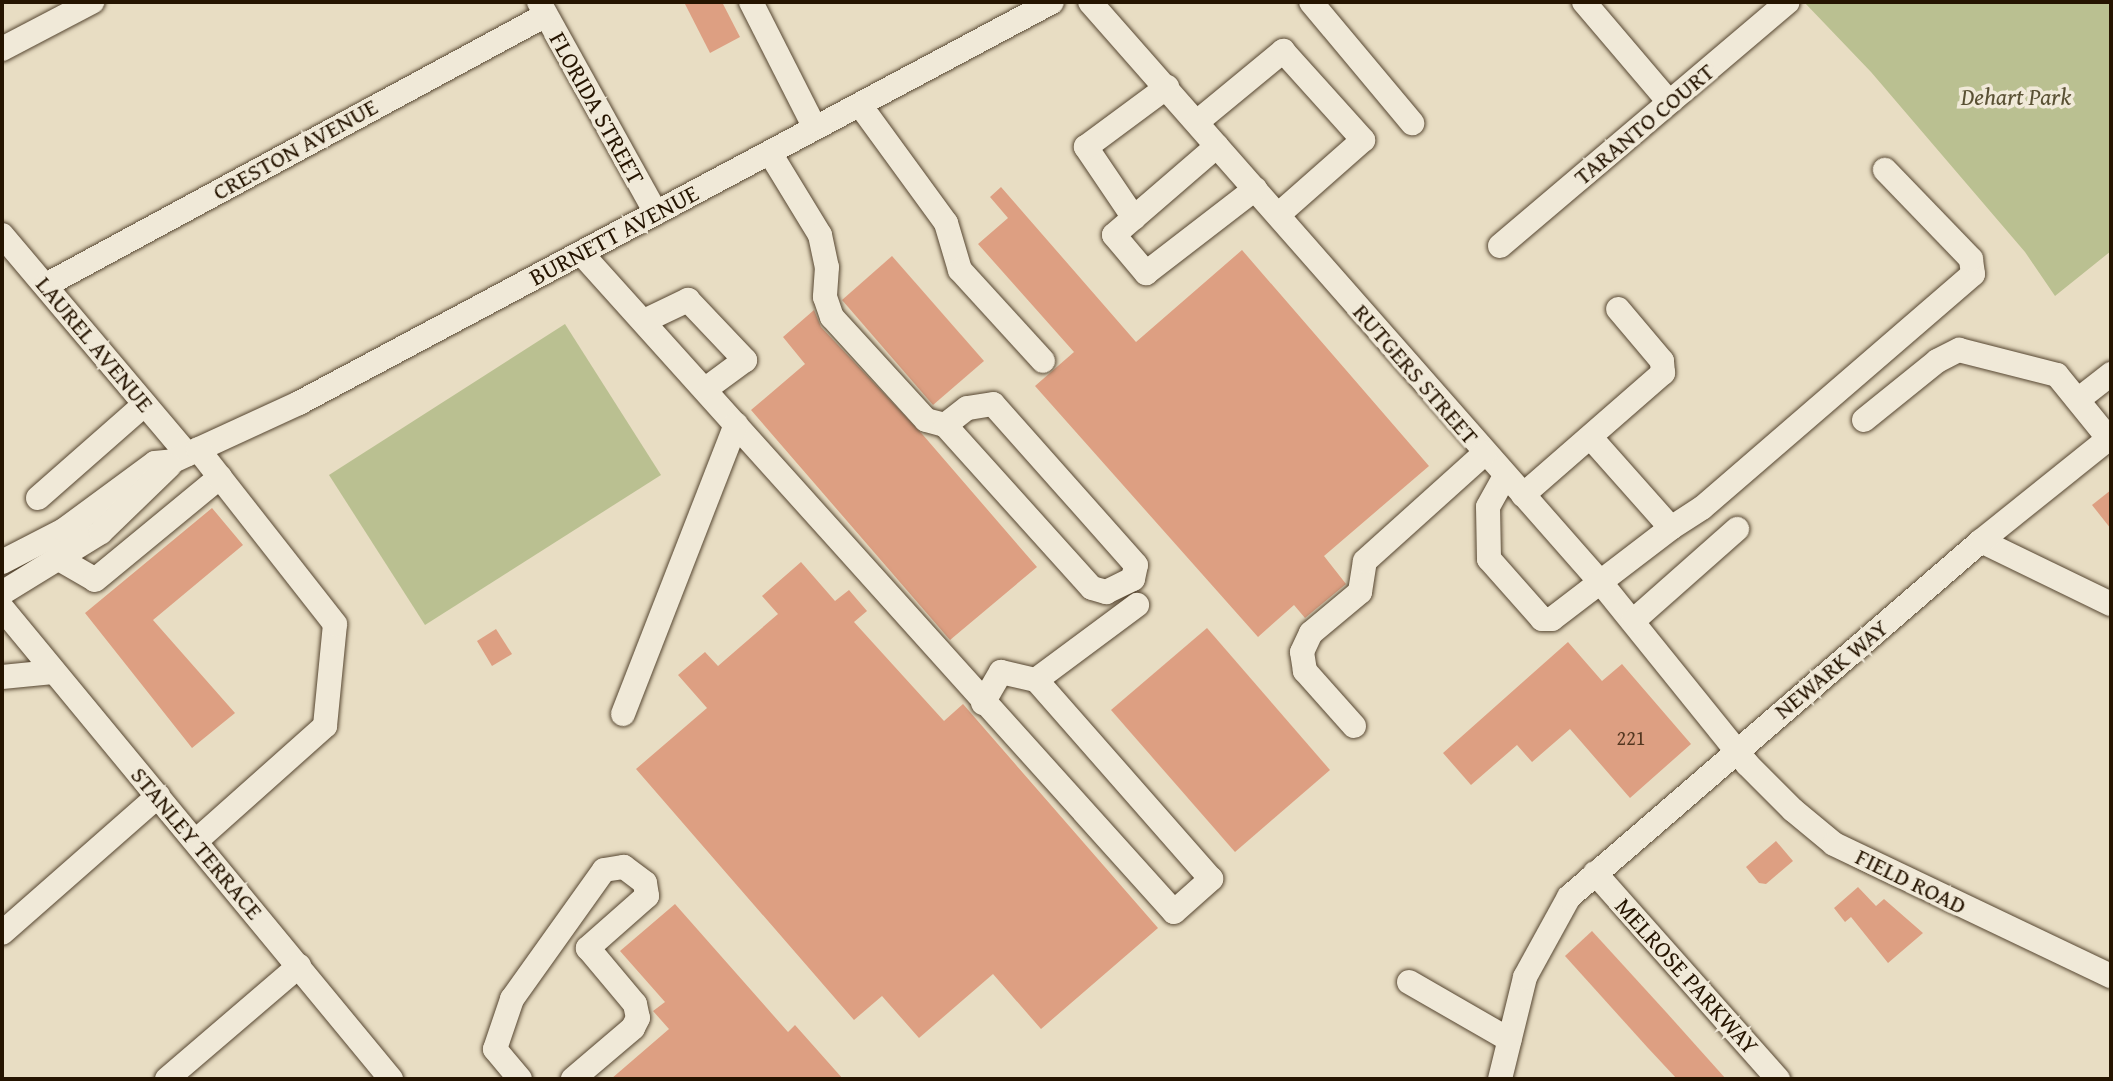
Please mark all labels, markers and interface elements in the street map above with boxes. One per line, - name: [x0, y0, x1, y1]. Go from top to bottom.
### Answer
- street label: FLORIDA STREET: [543, 27, 651, 189]
- street label: TARANTO COURT: [1568, 57, 1720, 191]
- park label: Dehart Park: [1961, 83, 2071, 111]
- street label: CRESTON AVENUE: [208, 92, 382, 206]
- street label: BURNETT AVENUE: [524, 178, 704, 292]
- street label: LAUREL AVENUE: [30, 270, 160, 418]
- street label: RUTGERS STREET: [1347, 298, 1485, 450]
- street label: NEWARK WAY: [1768, 613, 1894, 725]
- house number: 221: [1617, 725, 1645, 749]
- street label: STANLEY TERRACE: [125, 761, 269, 925]
- street label: FIELD ROAD: [1851, 842, 1971, 920]
- street label: MELROSE PARKWAY: [1609, 892, 1765, 1060]

